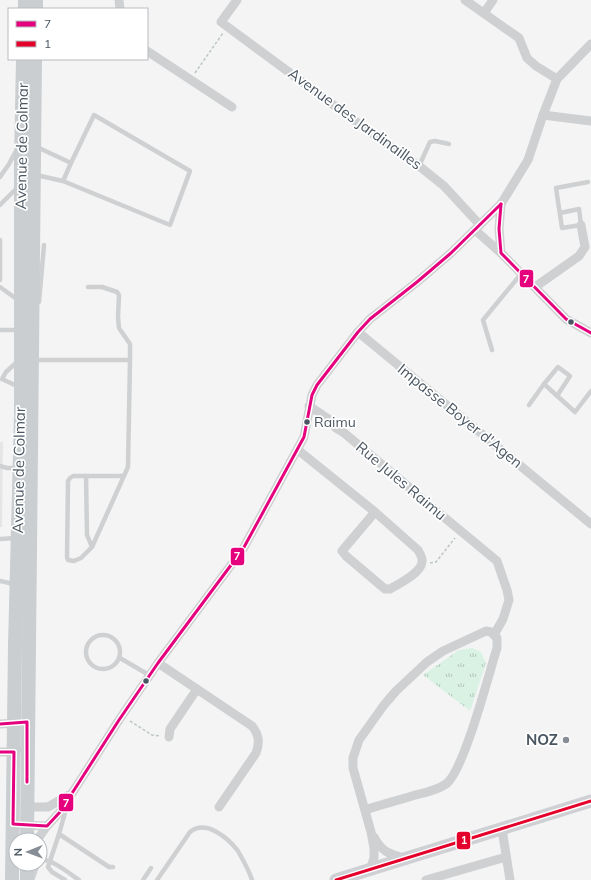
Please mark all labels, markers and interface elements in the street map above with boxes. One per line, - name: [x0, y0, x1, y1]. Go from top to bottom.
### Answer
- legend: [8, 8, 148, 60]
- text: 7: [44, 16, 51, 31]
- text: 1: [44, 36, 51, 51]
- street label: Avenue des Jardinailles: [285, 64, 426, 173]
- street label: Avenue de Colmar: [11, 82, 32, 210]
- line badge: 7: [519, 269, 534, 288]
- text: 7: [523, 272, 530, 286]
- unlabelled marker: [566, 317, 576, 327]
- street label: Impasse Boyer d'Agen: [394, 359, 527, 472]
- street label: Avenue de Colmar: [8, 406, 29, 534]
- place label: Raimu: [314, 413, 356, 431]
- marker: Raimu: [302, 417, 312, 427]
- street label: Rue Jules Raimu: [352, 437, 451, 524]
- line badge: 7: [230, 547, 245, 566]
- text: 7: [234, 549, 241, 563]
- unlabelled marker: [141, 676, 151, 686]
- place label: NOZ: [526, 730, 558, 749]
- marker: NOZ: [561, 735, 571, 745]
- line badge: 7: [58, 793, 74, 812]
- text: 7: [63, 796, 70, 810]
- line badge: 1: [456, 831, 471, 850]
- north arrow: [8, 832, 48, 872]
- text: 1: [461, 833, 468, 847]
- text: N: [11, 848, 25, 856]

